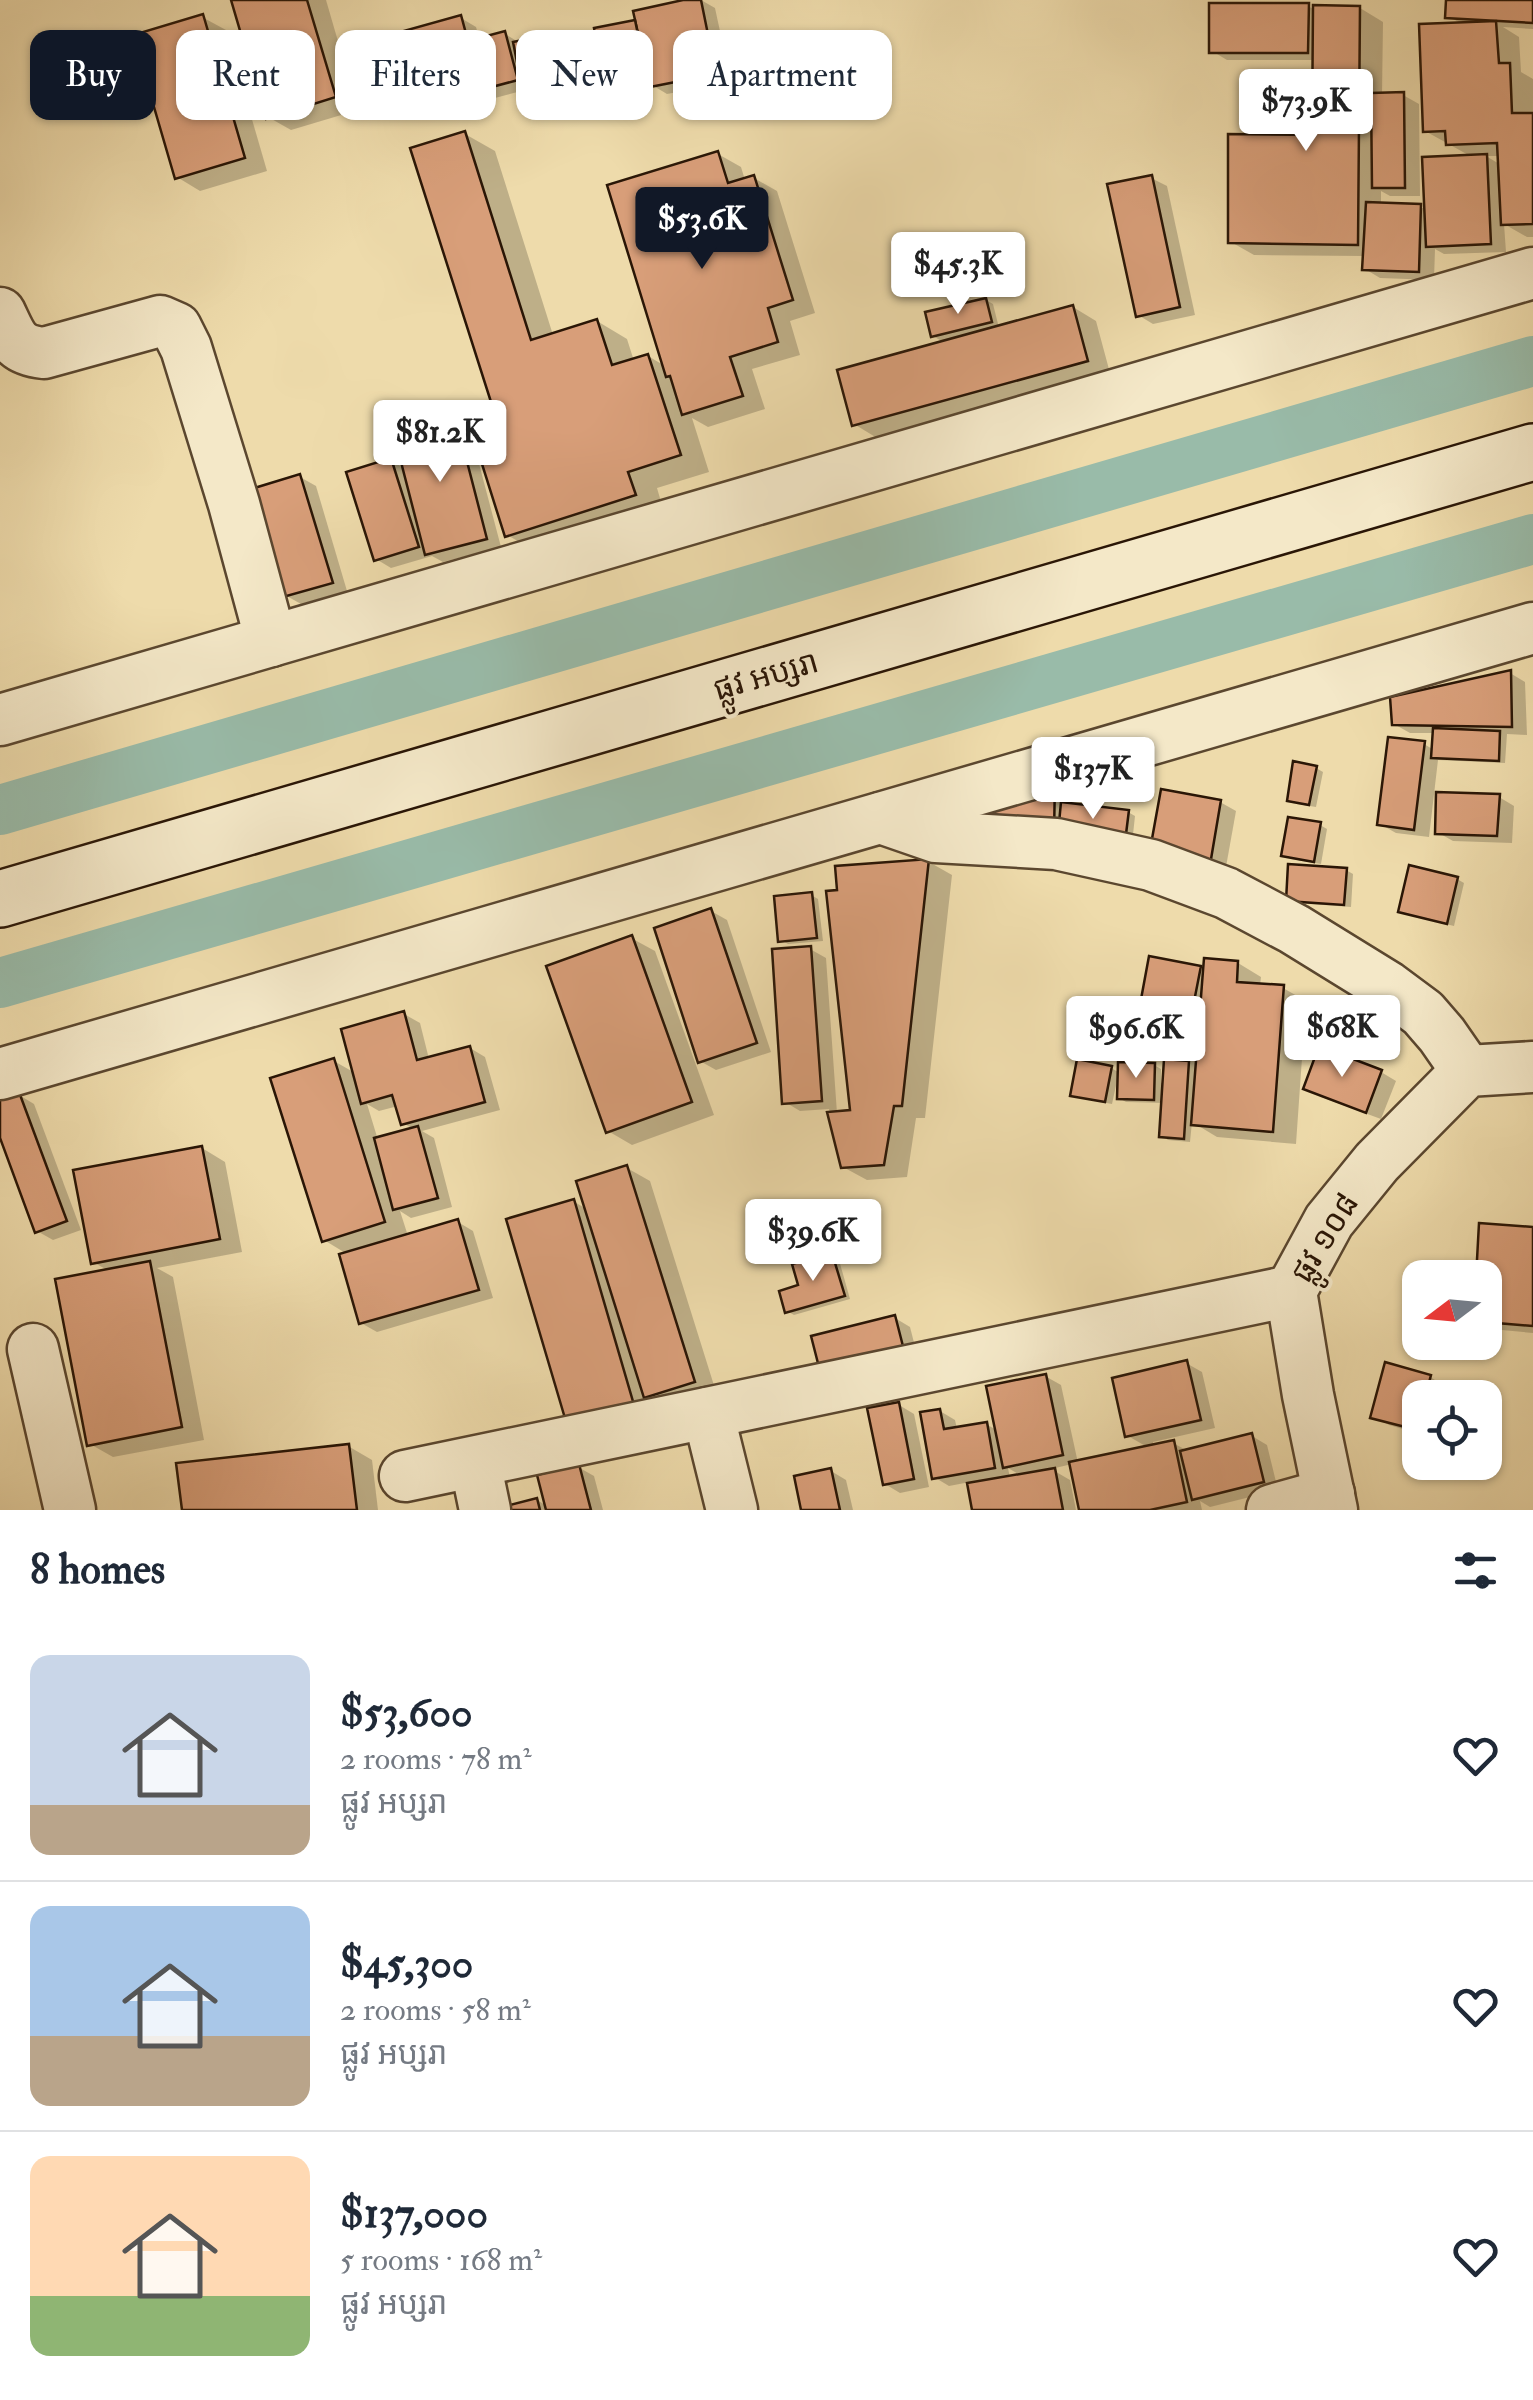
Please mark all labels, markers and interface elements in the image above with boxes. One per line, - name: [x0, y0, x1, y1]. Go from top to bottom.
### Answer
- chip: Buy: [30, 30, 156, 120]
- chip: Rent: [176, 30, 315, 120]
- chip: Filters: [335, 30, 496, 120]
- chip: New: [516, 30, 653, 120]
- chip: Apartment: [673, 30, 892, 120]
- pin: $73.9K: [1225, 69, 1387, 154]
- text: $73.9K: [1261, 81, 1351, 121]
- pin: $53.6K: [621, 187, 783, 272]
- text: $53.6K: [657, 199, 747, 239]
- pin: $45.3K: [877, 232, 1039, 317]
- text: $45.3K: [913, 244, 1003, 284]
- pin: $81.2K: [359, 400, 521, 485]
- text: $81.2K: [395, 412, 485, 452]
- street label: ផ្លូវ អប្សរា: [709, 642, 825, 717]
- pin: $137K: [1023, 737, 1163, 822]
- text: $137K: [1054, 749, 1132, 789]
- pin: $68K: [1283, 995, 1401, 1080]
- pin: $96.6K: [1055, 996, 1217, 1081]
- text: $68K: [1306, 1007, 1378, 1047]
- text: $96.6K: [1088, 1008, 1184, 1048]
- street label: ផ្លូវ ១០៨: [1282, 1186, 1374, 1294]
- pin: $39.6K: [732, 1199, 894, 1284]
- text: $39.6K: [767, 1211, 859, 1251]
- north arrow: [1402, 1260, 1502, 1360]
- map controls: [1402, 1260, 1502, 1480]
- button: locate: [1402, 1380, 1502, 1480]
- icon: filters: [1448, 1543, 1503, 1598]
- text: 8 homes: [30, 1544, 165, 1596]
- text: $53,600: [340, 1687, 473, 1739]
- icon: home: [110, 1695, 230, 1815]
- icon: heart: [1448, 1728, 1503, 1783]
- text: 2 rooms · 78 m²: [340, 1739, 531, 1779]
- text: ផ្លូវ អប្សរា: [340, 1783, 447, 1823]
- text: $45,300: [340, 1938, 473, 1990]
- icon: home: [110, 1946, 230, 2066]
- icon: heart: [1448, 1979, 1503, 2034]
- text: 2 rooms · 58 m²: [340, 1990, 531, 2030]
- text: ផ្លូវ អប្សរា: [340, 2034, 447, 2074]
- text: $137,000: [340, 2188, 488, 2240]
- icon: home: [110, 2196, 230, 2316]
- icon: heart: [1448, 2229, 1503, 2284]
- text: 5 rooms · 168 m²: [340, 2240, 542, 2280]
- text: ផ្លូវ អប្សរា: [340, 2284, 447, 2324]

